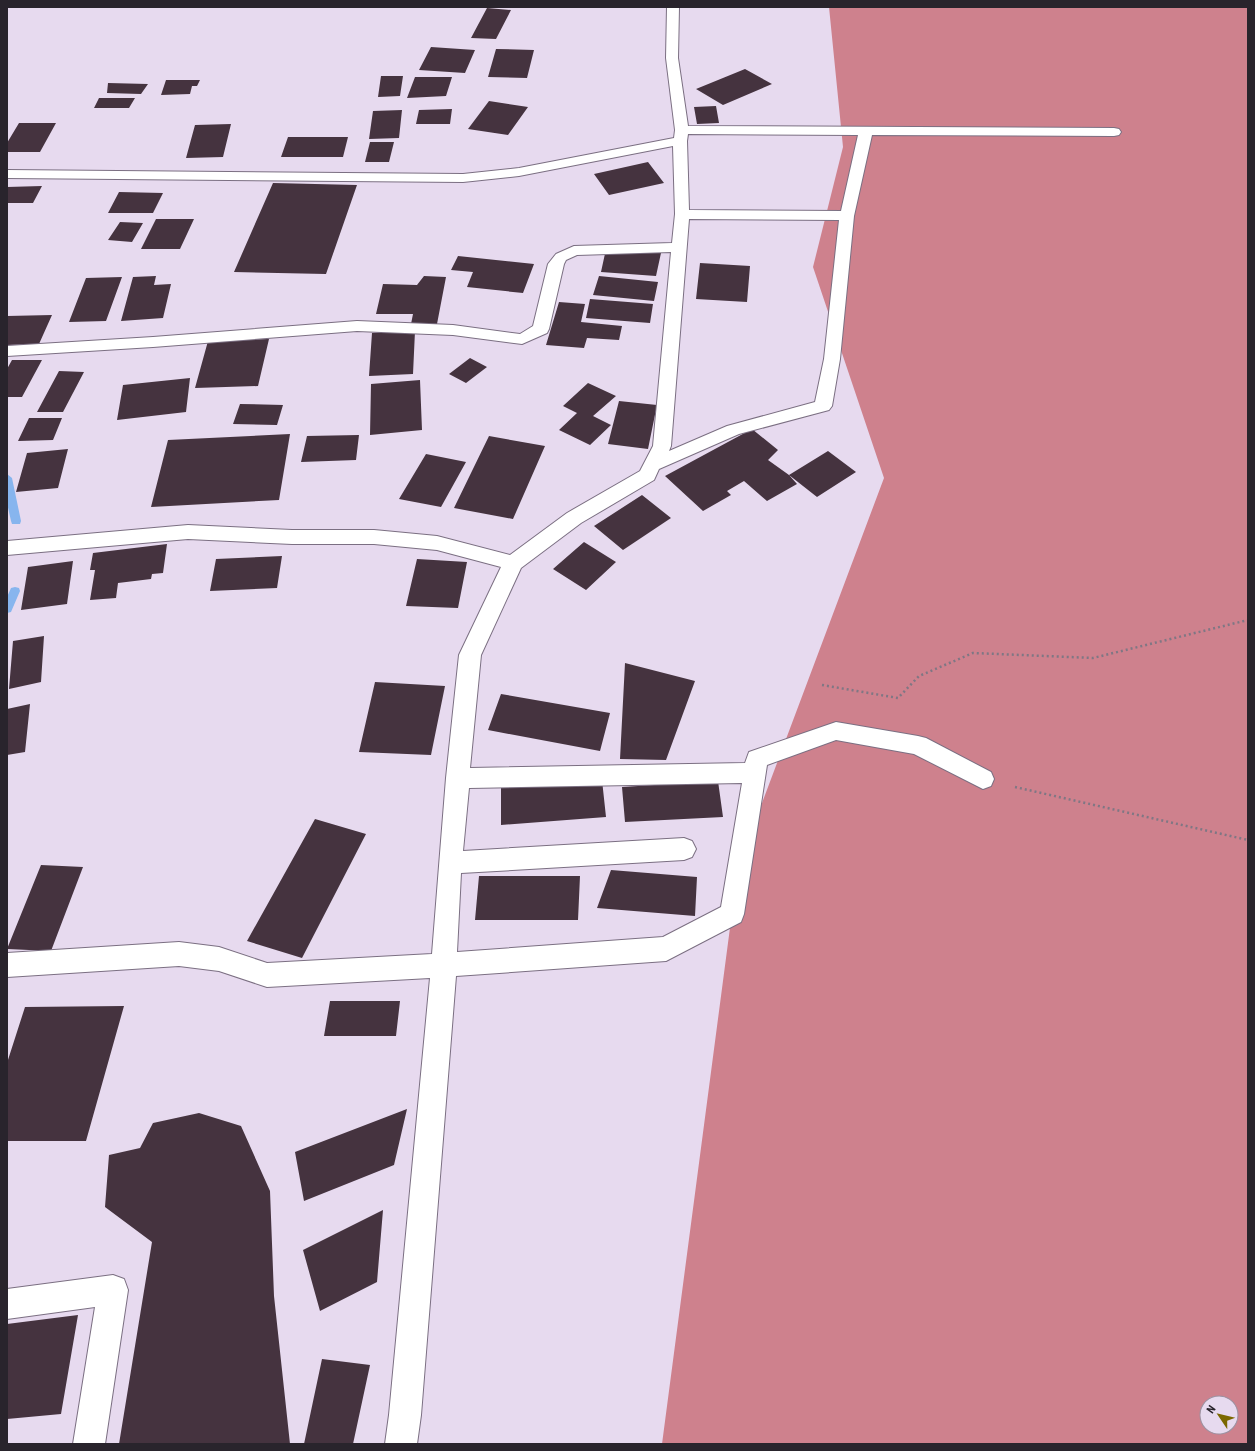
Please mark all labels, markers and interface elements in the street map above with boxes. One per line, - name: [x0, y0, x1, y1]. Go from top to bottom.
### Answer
- north arrow: [1199, 1395, 1239, 1435]
- text: N: [1204, 1403, 1219, 1416]

